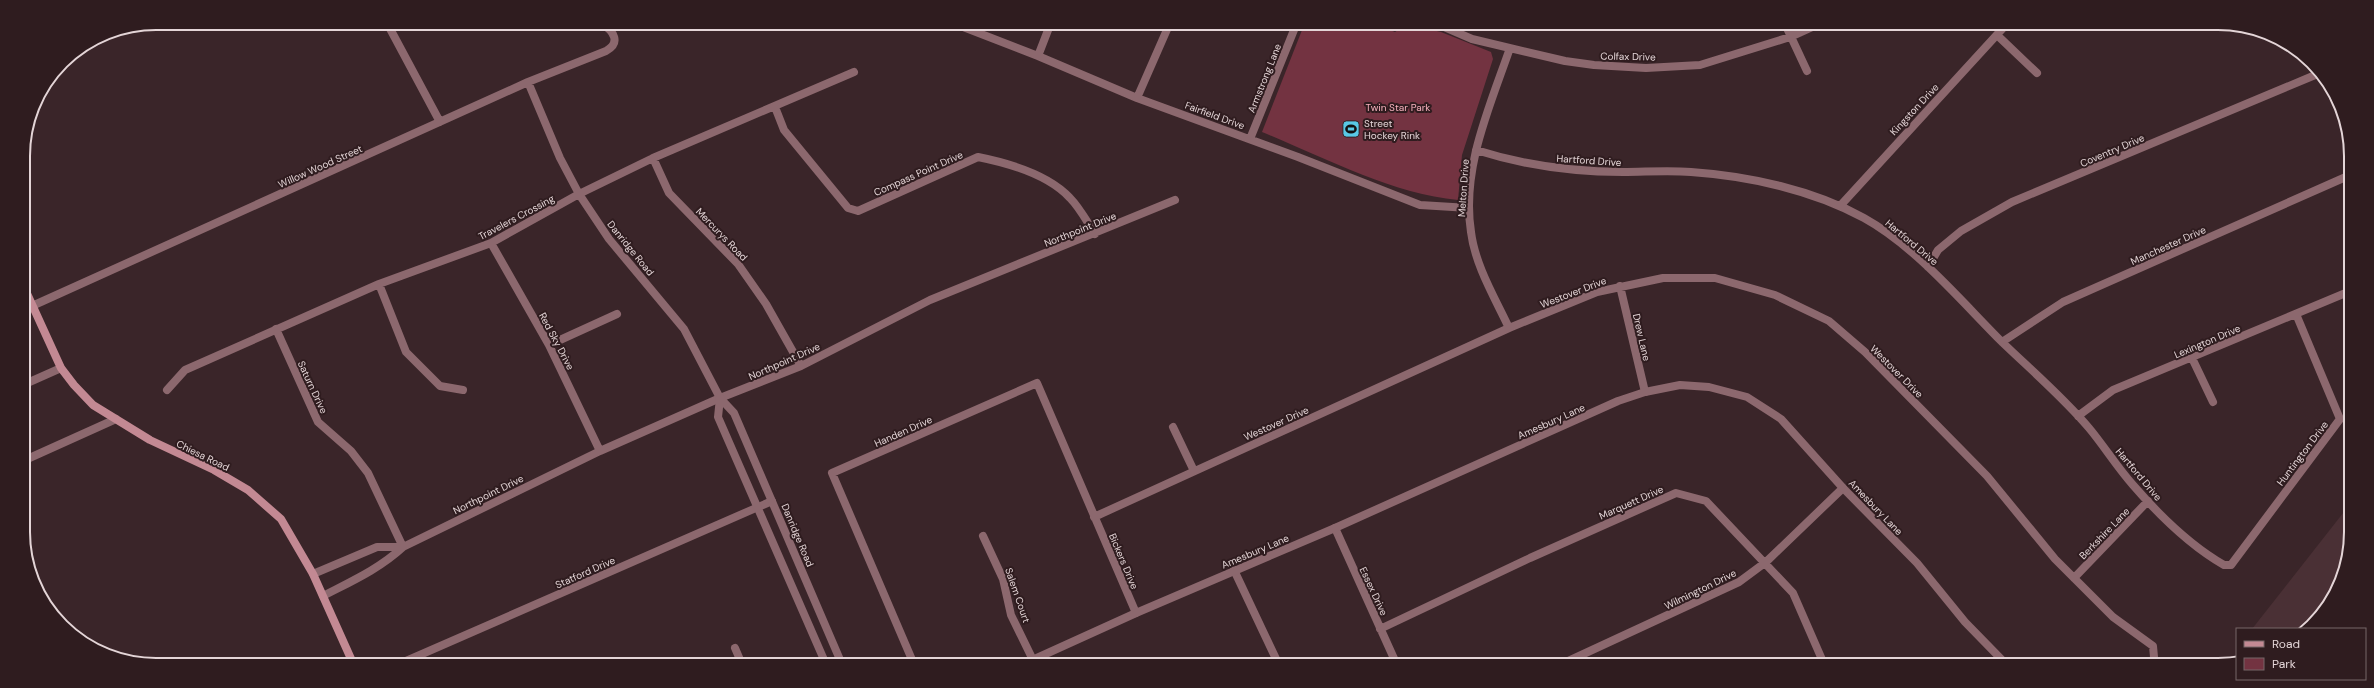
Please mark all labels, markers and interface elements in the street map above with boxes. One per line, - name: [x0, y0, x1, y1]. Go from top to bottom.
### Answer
- street label: Armstrong Lane: [1245, 41, 1284, 115]
- street label: Colfax Drive: [1600, 50, 1656, 63]
- street label: Kingston Drive: [1887, 80, 1942, 138]
- street label: Fairfield Drive: [1183, 99, 1247, 132]
- park label: Twin Star Park: [1366, 101, 1430, 114]
- place label: Street Hockey Rink: [1364, 117, 1420, 142]
- sports icon: Street Hockey Rink: [1341, 119, 1361, 139]
- street label: Coventry Drive: [2078, 131, 2147, 170]
- street label: Willow Wood Street: [276, 142, 364, 191]
- street label: Compass Point Drive: [872, 148, 965, 199]
- street label: Hartford Drive: [1556, 152, 1622, 169]
- street label: Melton Drive: [1455, 158, 1472, 217]
- street label: Travelers Crossing: [476, 192, 557, 243]
- street label: Mercurys Road: [693, 205, 750, 264]
- street label: Northpoint Drive: [1042, 209, 1119, 250]
- street label: Hartford Drive: [1883, 216, 1941, 268]
- street label: Danridge Road: [604, 218, 657, 279]
- street label: Manchester Drive: [2129, 223, 2208, 268]
- street label: Westover Drive: [1538, 274, 1608, 311]
- street label: Red Sky Drive: [536, 310, 577, 372]
- street label: Drew Lane: [1630, 312, 1653, 362]
- street label: Lexington Drive: [2172, 321, 2243, 361]
- street label: Northpoint Drive: [746, 340, 822, 383]
- street label: Westover Drive: [1867, 342, 1926, 401]
- street label: Saturn Drive: [295, 359, 331, 416]
- street label: Amesbury Lane: [1516, 401, 1587, 442]
- street label: Westover Drive: [1242, 403, 1311, 444]
- street label: Handen Drive: [872, 413, 934, 450]
- street label: Huntington Drive: [2274, 418, 2331, 488]
- street label: Chiesa Road: [174, 437, 231, 474]
- street label: Hartford Drive: [2113, 445, 2165, 504]
- street label: Northpoint Drive: [451, 472, 526, 517]
- street label: Amesbury Lane: [1846, 477, 1906, 538]
- street label: Marquett Drive: [1597, 482, 1666, 522]
- street label: Danridge Road: [778, 502, 817, 569]
- street label: Berkshire Lane: [2076, 504, 2133, 562]
- street label: Bickers Drive: [1106, 531, 1141, 591]
- street label: Amesbury Lane: [1219, 531, 1291, 572]
- street label: Statford Drive: [553, 553, 617, 591]
- street label: Essex Drive: [1357, 565, 1391, 618]
- street label: Salem Court: [1002, 566, 1033, 624]
- street label: Wilmington Drive: [1662, 566, 1739, 613]
- legend: [2236, 628, 2366, 680]
- text: Road: [2272, 636, 2300, 652]
- text: Park: [2272, 656, 2296, 672]

